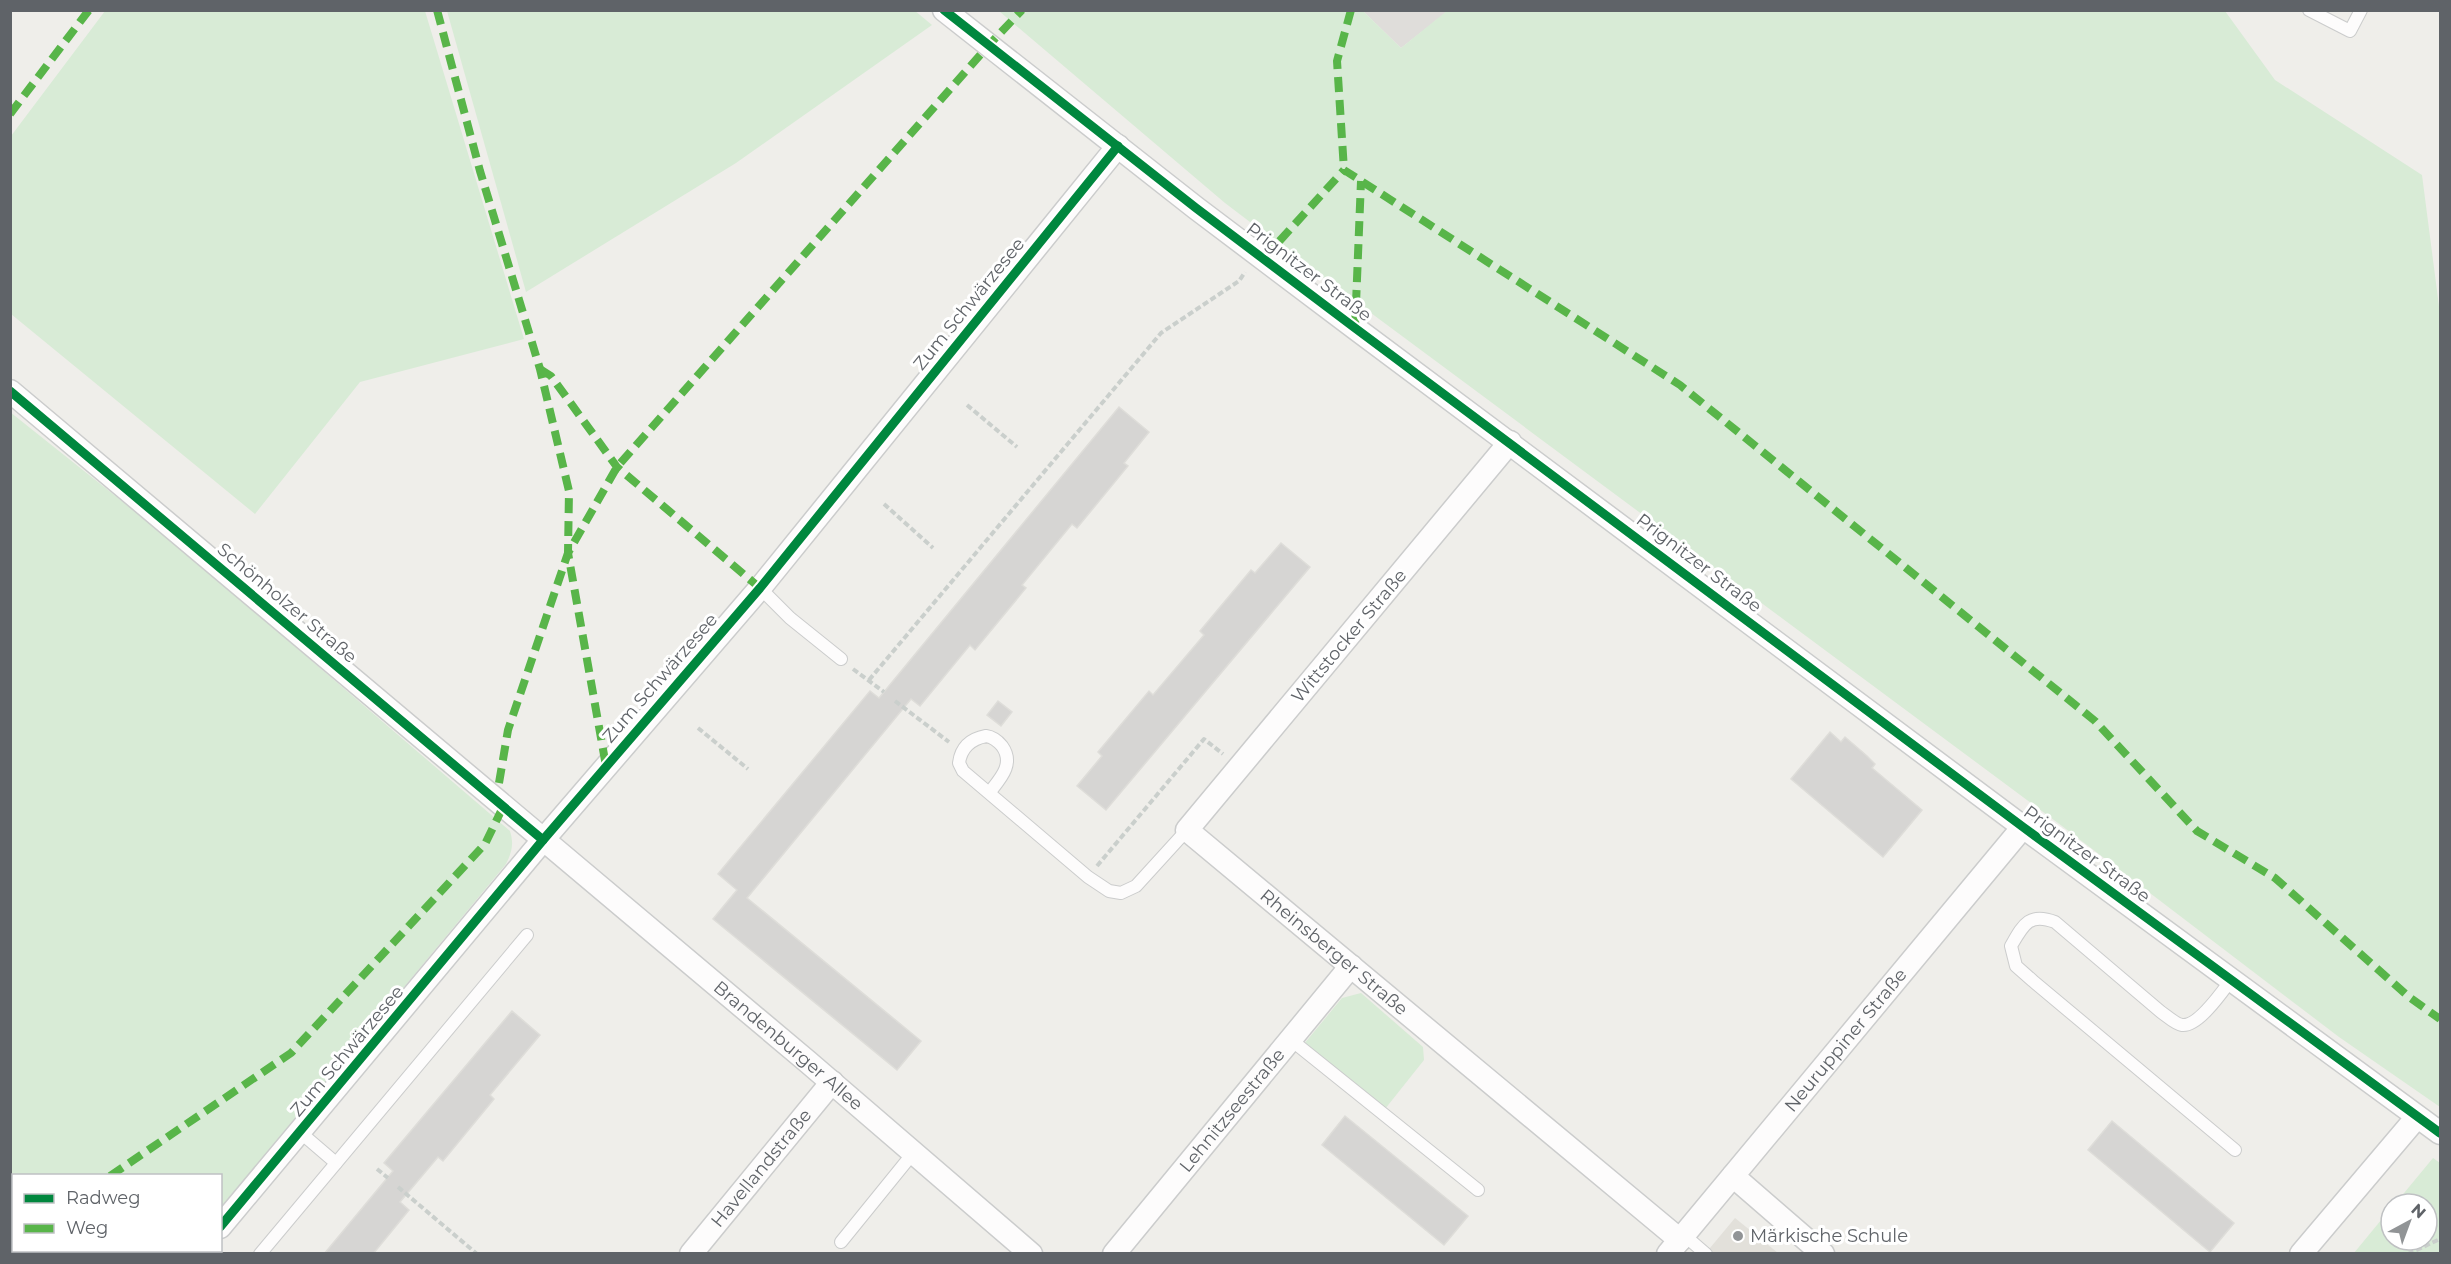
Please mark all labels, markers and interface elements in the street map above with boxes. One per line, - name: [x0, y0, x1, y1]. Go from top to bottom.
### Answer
- street label: Prignitzer Straße: [1242, 218, 1376, 326]
- street label: Zum Schwärzesee: [909, 233, 1029, 375]
- street label: Prignitzer Straße: [1632, 509, 1766, 617]
- street label: Schönholzer Straße: [213, 538, 361, 668]
- street label: Wittstocker Straße: [1287, 565, 1411, 707]
- street label: Zum Schwärzesee: [598, 609, 722, 747]
- street label: Prignitzer Straße: [2019, 801, 2155, 907]
- street label: Rheinsberger Straße: [1256, 884, 1412, 1020]
- street label: Neuruppiner Straße: [1780, 964, 1912, 1116]
- street label: Brandenburger Allee: [709, 976, 867, 1115]
- street label: Zum Schwärzesee: [286, 981, 408, 1121]
- street label: Lehnitzseestraße: [1175, 1044, 1290, 1177]
- street label: Havellandstraße: [706, 1105, 816, 1232]
- legend: [12, 1174, 222, 1252]
- text: Radweg: [66, 1187, 141, 1209]
- north arrow: [2379, 1192, 2439, 1252]
- text: N: [2407, 1200, 2430, 1222]
- text: Weg: [66, 1217, 108, 1239]
- place label: Märkische Schule: [1750, 1225, 1908, 1247]
- marker: Märkische Schule: [1731, 1229, 1745, 1243]

